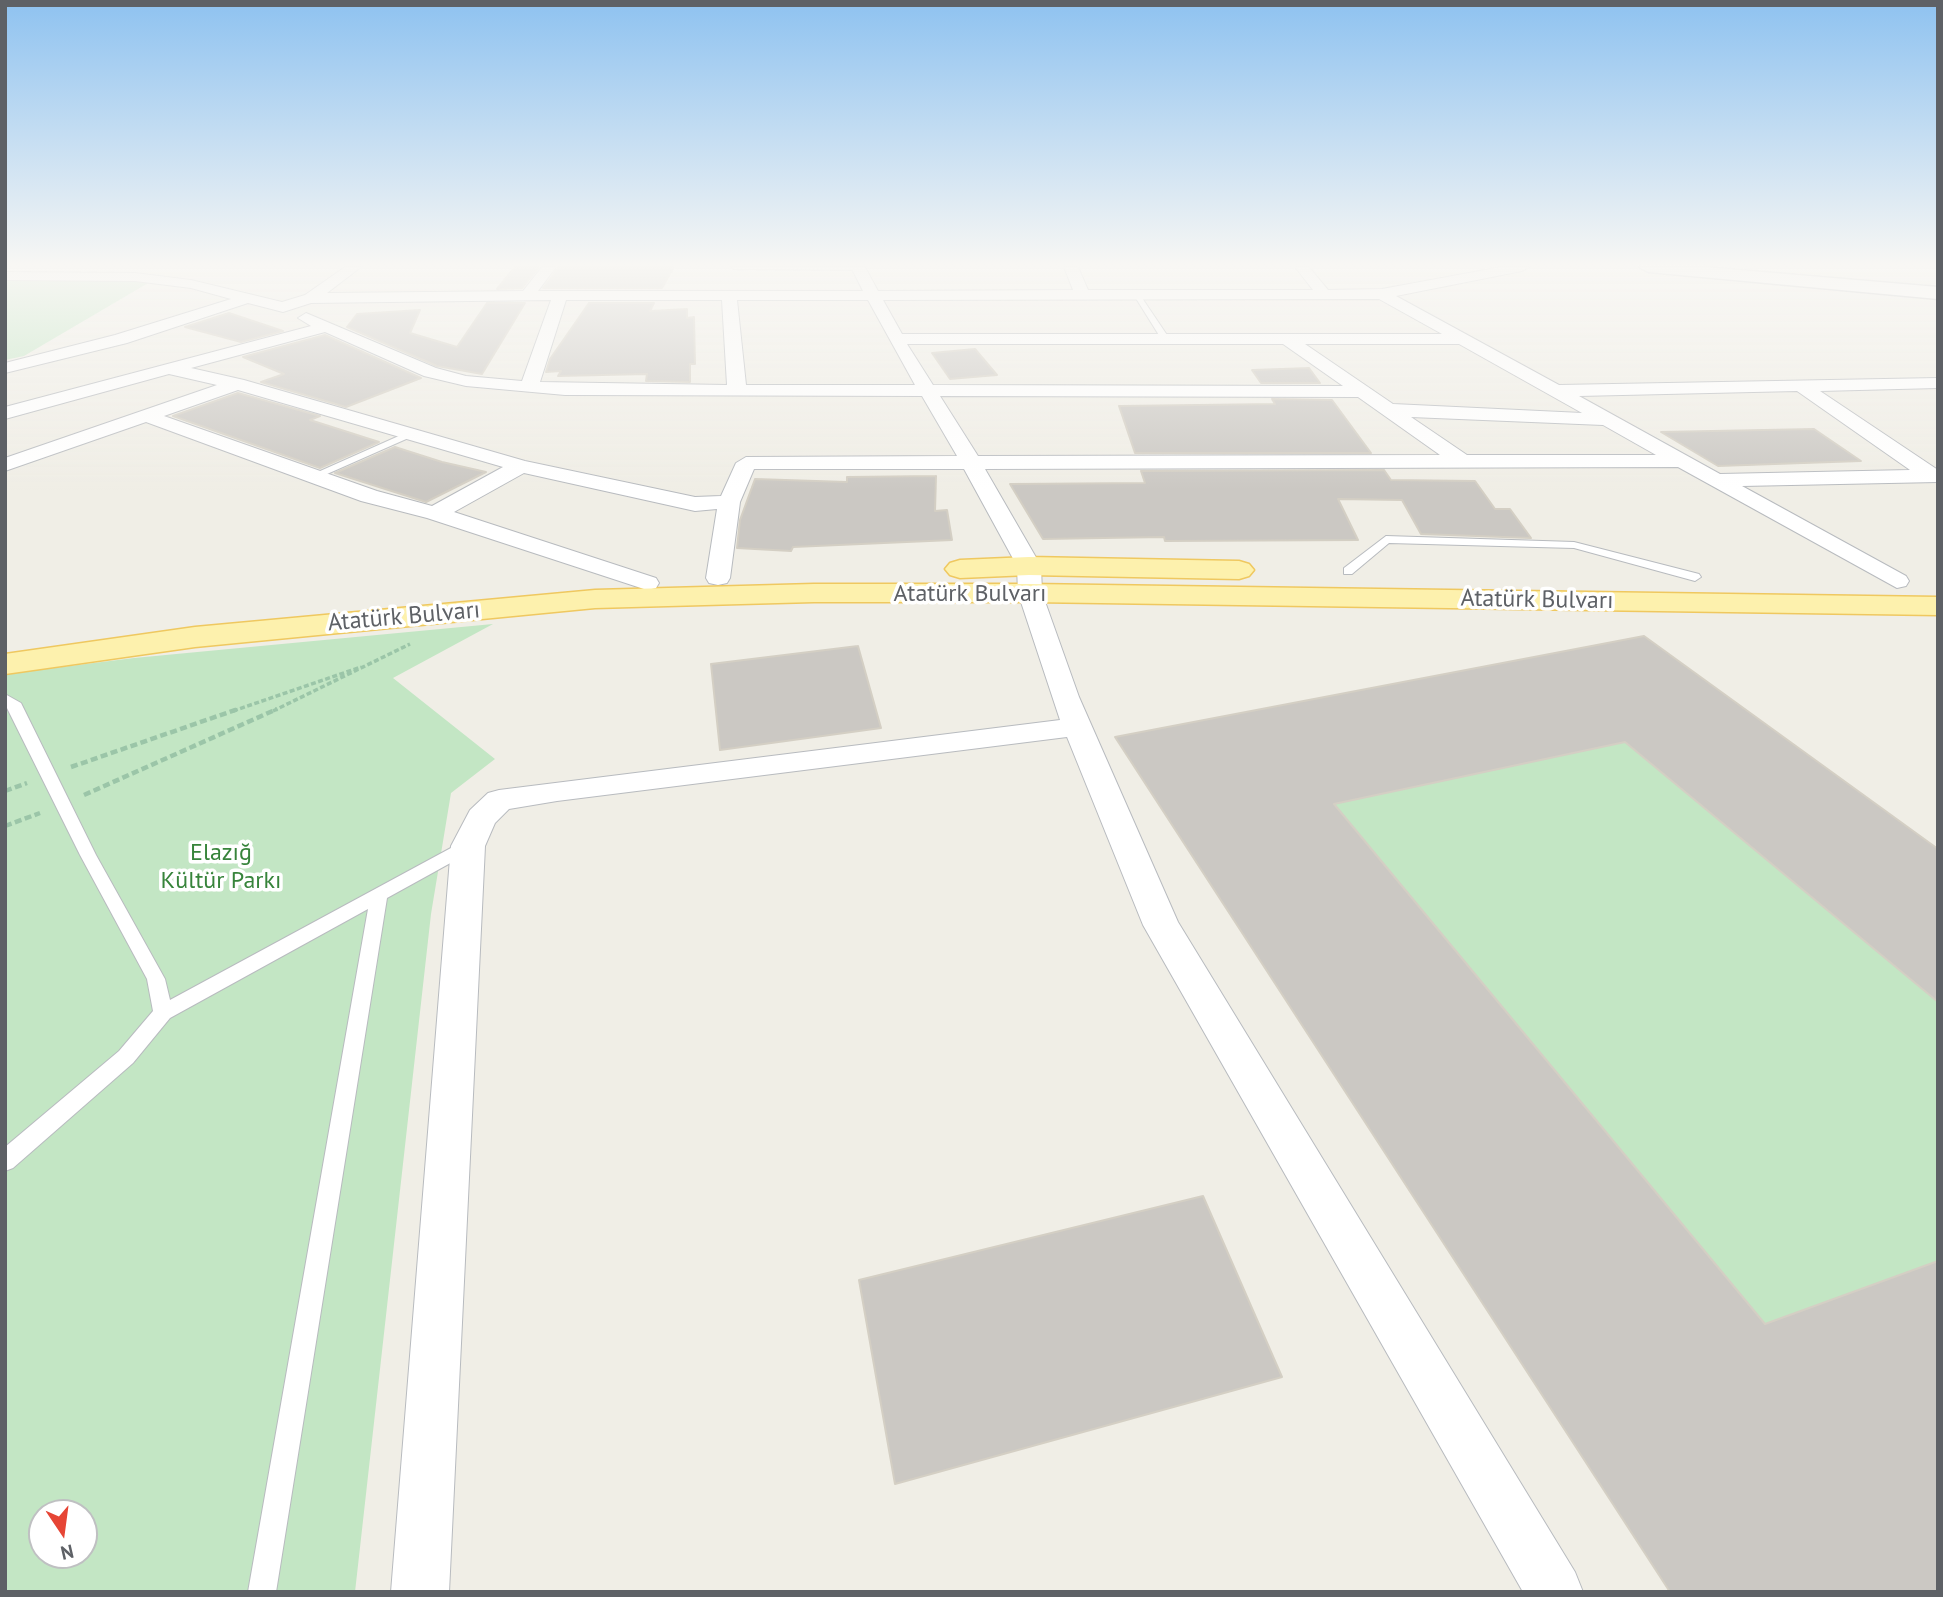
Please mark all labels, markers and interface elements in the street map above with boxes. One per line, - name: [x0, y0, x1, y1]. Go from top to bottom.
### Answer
- street label: Atatürk Bulvarı: [894, 580, 1046, 608]
- street label: Atatürk Bulvarı: [1460, 584, 1614, 616]
- street label: Atatürk Bulvarı: [327, 596, 481, 638]
- park label: Elazığ Kültür Parkı: [161, 839, 281, 895]
- north arrow: [28, 1499, 98, 1569]
- text: N: [59, 1539, 76, 1566]

